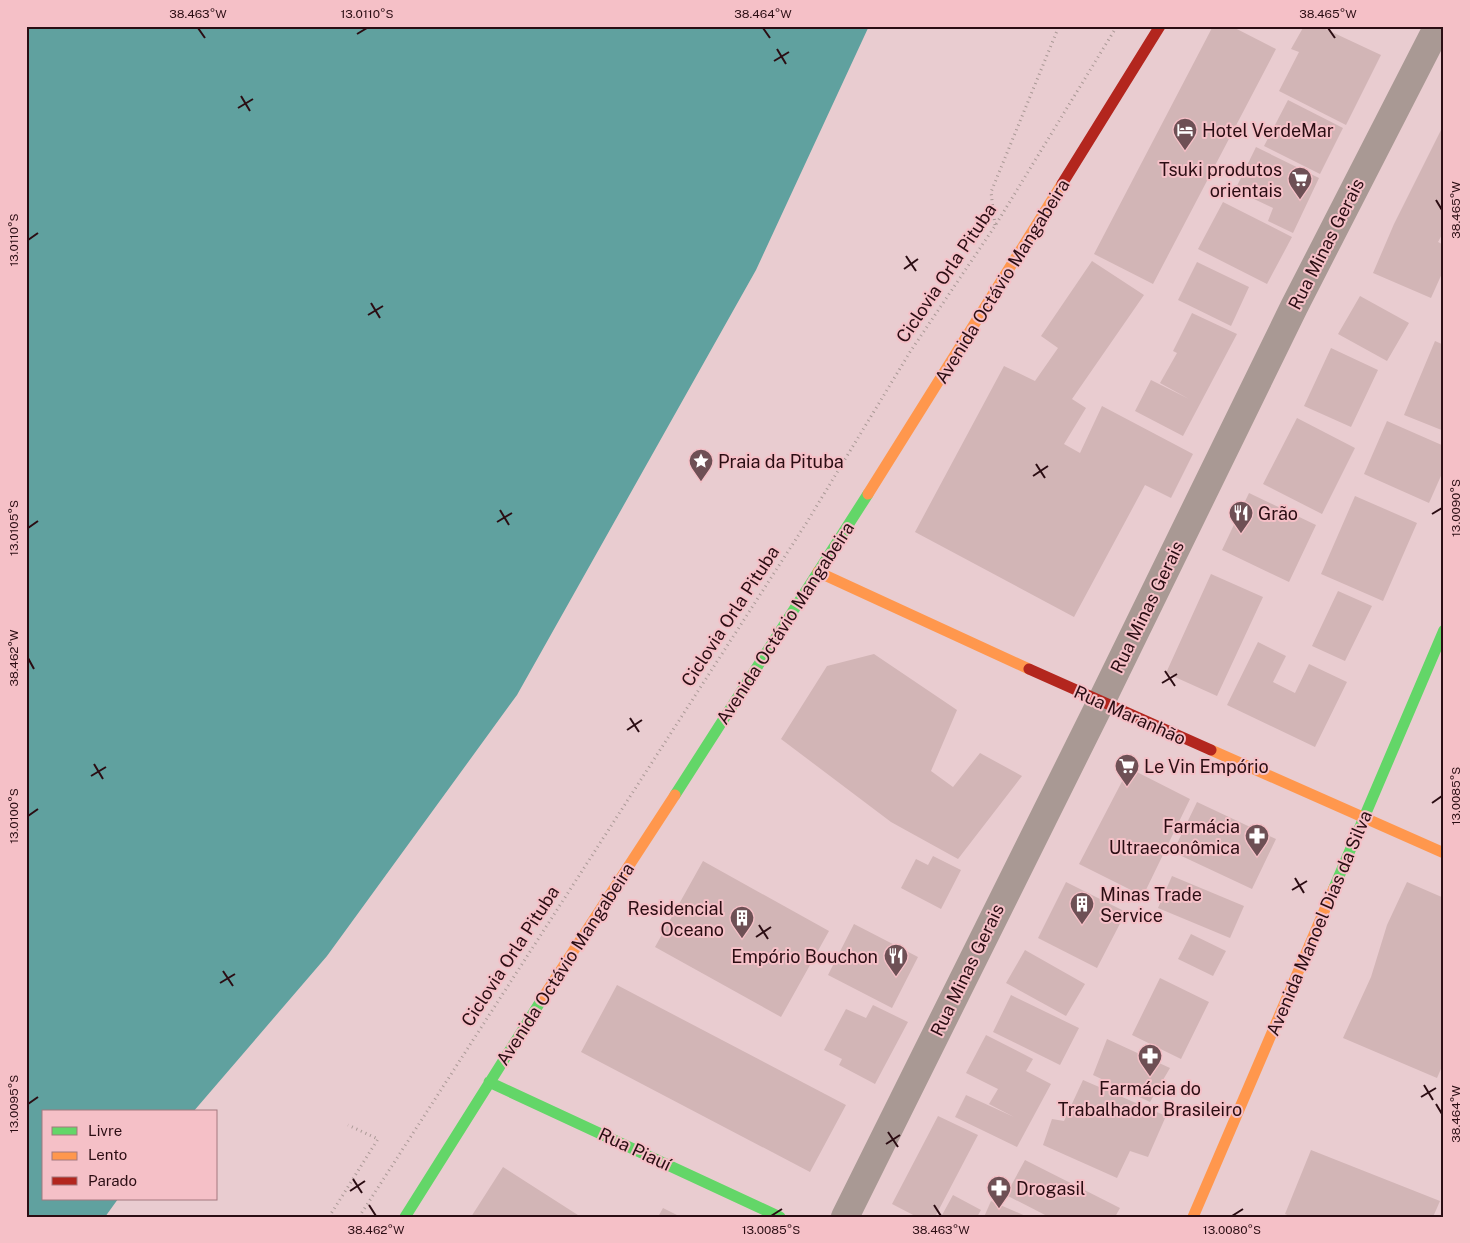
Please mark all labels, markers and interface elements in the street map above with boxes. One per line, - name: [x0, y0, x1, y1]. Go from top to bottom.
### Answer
- text: 38.463°W: [169, 7, 227, 21]
- text: 13.0110°S: [340, 7, 394, 21]
- text: 38.464°W: [734, 7, 792, 21]
- text: 38.465°W: [1299, 7, 1357, 21]
- hotel icon: Hotel VerdeMar: [1172, 117, 1198, 151]
- place label: Hotel VerdeMar: [1202, 120, 1334, 141]
- place label: Tsuki produtos orientais: [1159, 159, 1282, 201]
- supermarket icon: Tsuki produtos orientais: [1287, 166, 1313, 200]
- street label: Avenida Octávio Mangabeira: [930, 175, 1074, 387]
- street label: Rua Minas Gerais: [1284, 175, 1368, 313]
- text: 38.465°W: [1449, 181, 1463, 239]
- street label: Ciclovia Orla Pituba: [892, 199, 1000, 347]
- text: 13.0110°S: [7, 213, 21, 267]
- place icon: Praia da Pituba: [688, 448, 714, 482]
- place label: Praia da Pituba: [718, 451, 844, 472]
- text: 13.0090°S: [1449, 479, 1463, 537]
- text: 13.0105°S: [7, 500, 21, 556]
- restaurant icon: Grão: [1228, 500, 1254, 534]
- place label: Grão: [1258, 503, 1298, 524]
- street label: Avenida Octávio Mangabeira: [712, 518, 858, 728]
- street label: Rua Minas Gerais: [1106, 537, 1188, 677]
- street label: Ciclovia Orla Pituba: [677, 542, 783, 690]
- text: 38.462°W: [7, 629, 21, 687]
- street label: Rua Maranhão: [1071, 681, 1189, 749]
- supermarket icon: Le Vin Empório: [1114, 753, 1140, 787]
- place label: Le Vin Empório: [1144, 756, 1269, 777]
- text: 13.0085°S: [1449, 767, 1463, 825]
- text: 13.0100°S: [7, 788, 21, 844]
- street label: Avenida Manoel Dias da Silva: [1262, 807, 1376, 1039]
- place label: Farmácia Ultraeconômica: [1109, 816, 1240, 858]
- pharmacy icon: Farmácia Ultraeconômica: [1244, 823, 1270, 857]
- street label: Avenida Octávio Mangabeira: [492, 859, 638, 1069]
- street label: Ciclovia Orla Pituba: [457, 882, 563, 1030]
- place label: Minas Trade Service: [1100, 884, 1202, 926]
- building icon: Minas Trade Service: [1069, 891, 1095, 925]
- place label: Residencial Oceano: [628, 898, 724, 940]
- street label: Rua Minas Gerais: [926, 900, 1008, 1040]
- building icon: Residencial Oceano: [729, 905, 755, 939]
- restaurant icon: Empório Bouchon: [883, 943, 909, 977]
- place label: Empório Bouchon: [731, 946, 878, 967]
- pharmacy icon: Farmácia do Trabalhador Brasileiro: [1137, 1043, 1163, 1077]
- text: 13.0095°S: [7, 1075, 21, 1133]
- place label: Farmácia do Trabalhador Brasileiro: [1058, 1078, 1242, 1120]
- text: 38.464°W: [1449, 1085, 1463, 1143]
- legend: [42, 1110, 218, 1200]
- text: Livre: [88, 1122, 122, 1139]
- street label: Rua Piauí: [595, 1123, 675, 1175]
- text: Lento: [88, 1146, 127, 1163]
- text: Parado: [88, 1172, 137, 1189]
- pharmacy icon: Drogasil: [986, 1175, 1012, 1209]
- place label: Drogasil: [1016, 1178, 1085, 1199]
- text: 38.462°W: [347, 1223, 405, 1237]
- text: 13.0085°S: [742, 1223, 800, 1237]
- text: 38.463°W: [912, 1223, 970, 1237]
- text: 13.0080°S: [1203, 1223, 1261, 1237]

